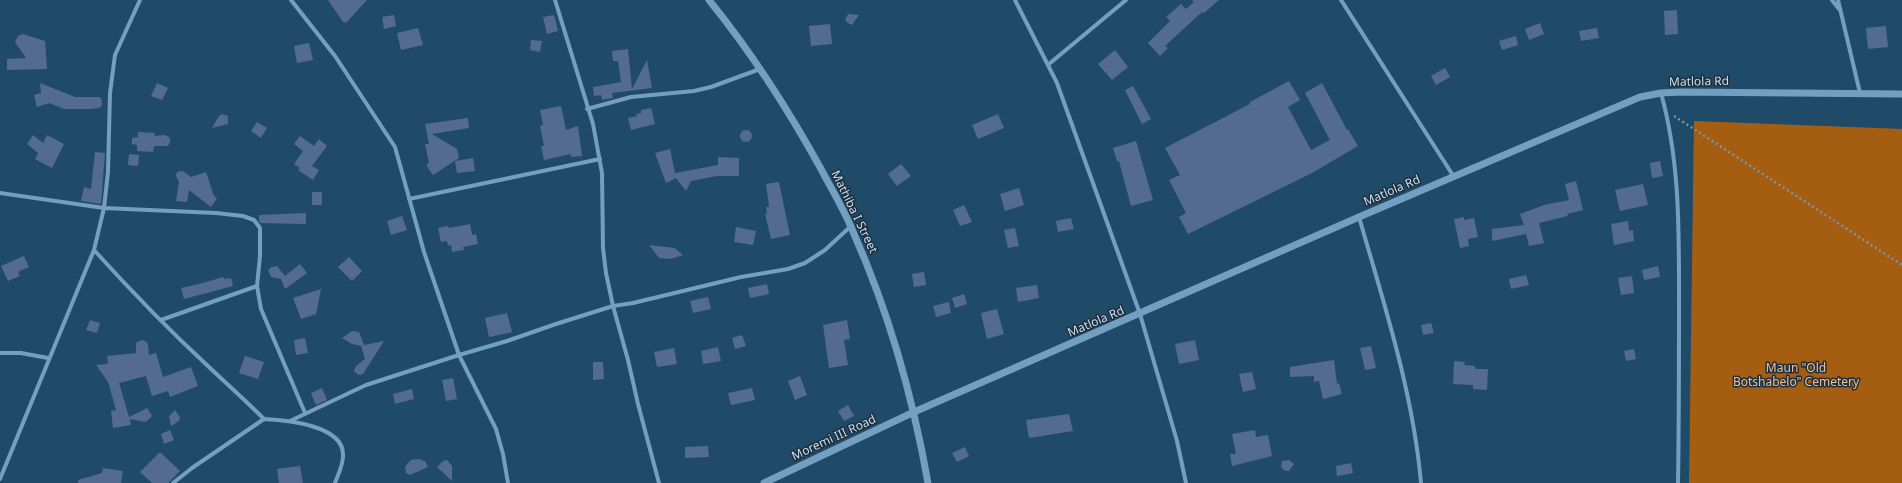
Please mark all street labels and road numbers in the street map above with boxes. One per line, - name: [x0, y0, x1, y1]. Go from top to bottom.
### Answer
- street label: Matlola Rd: [1669, 74, 1729, 90]
- street label: Mathiba I Street: [828, 168, 880, 256]
- street label: Matlola Rd: [1362, 173, 1422, 209]
- street label: Matlola Rd: [1066, 304, 1126, 340]
- street label: Moremi III Road: [790, 412, 878, 464]

